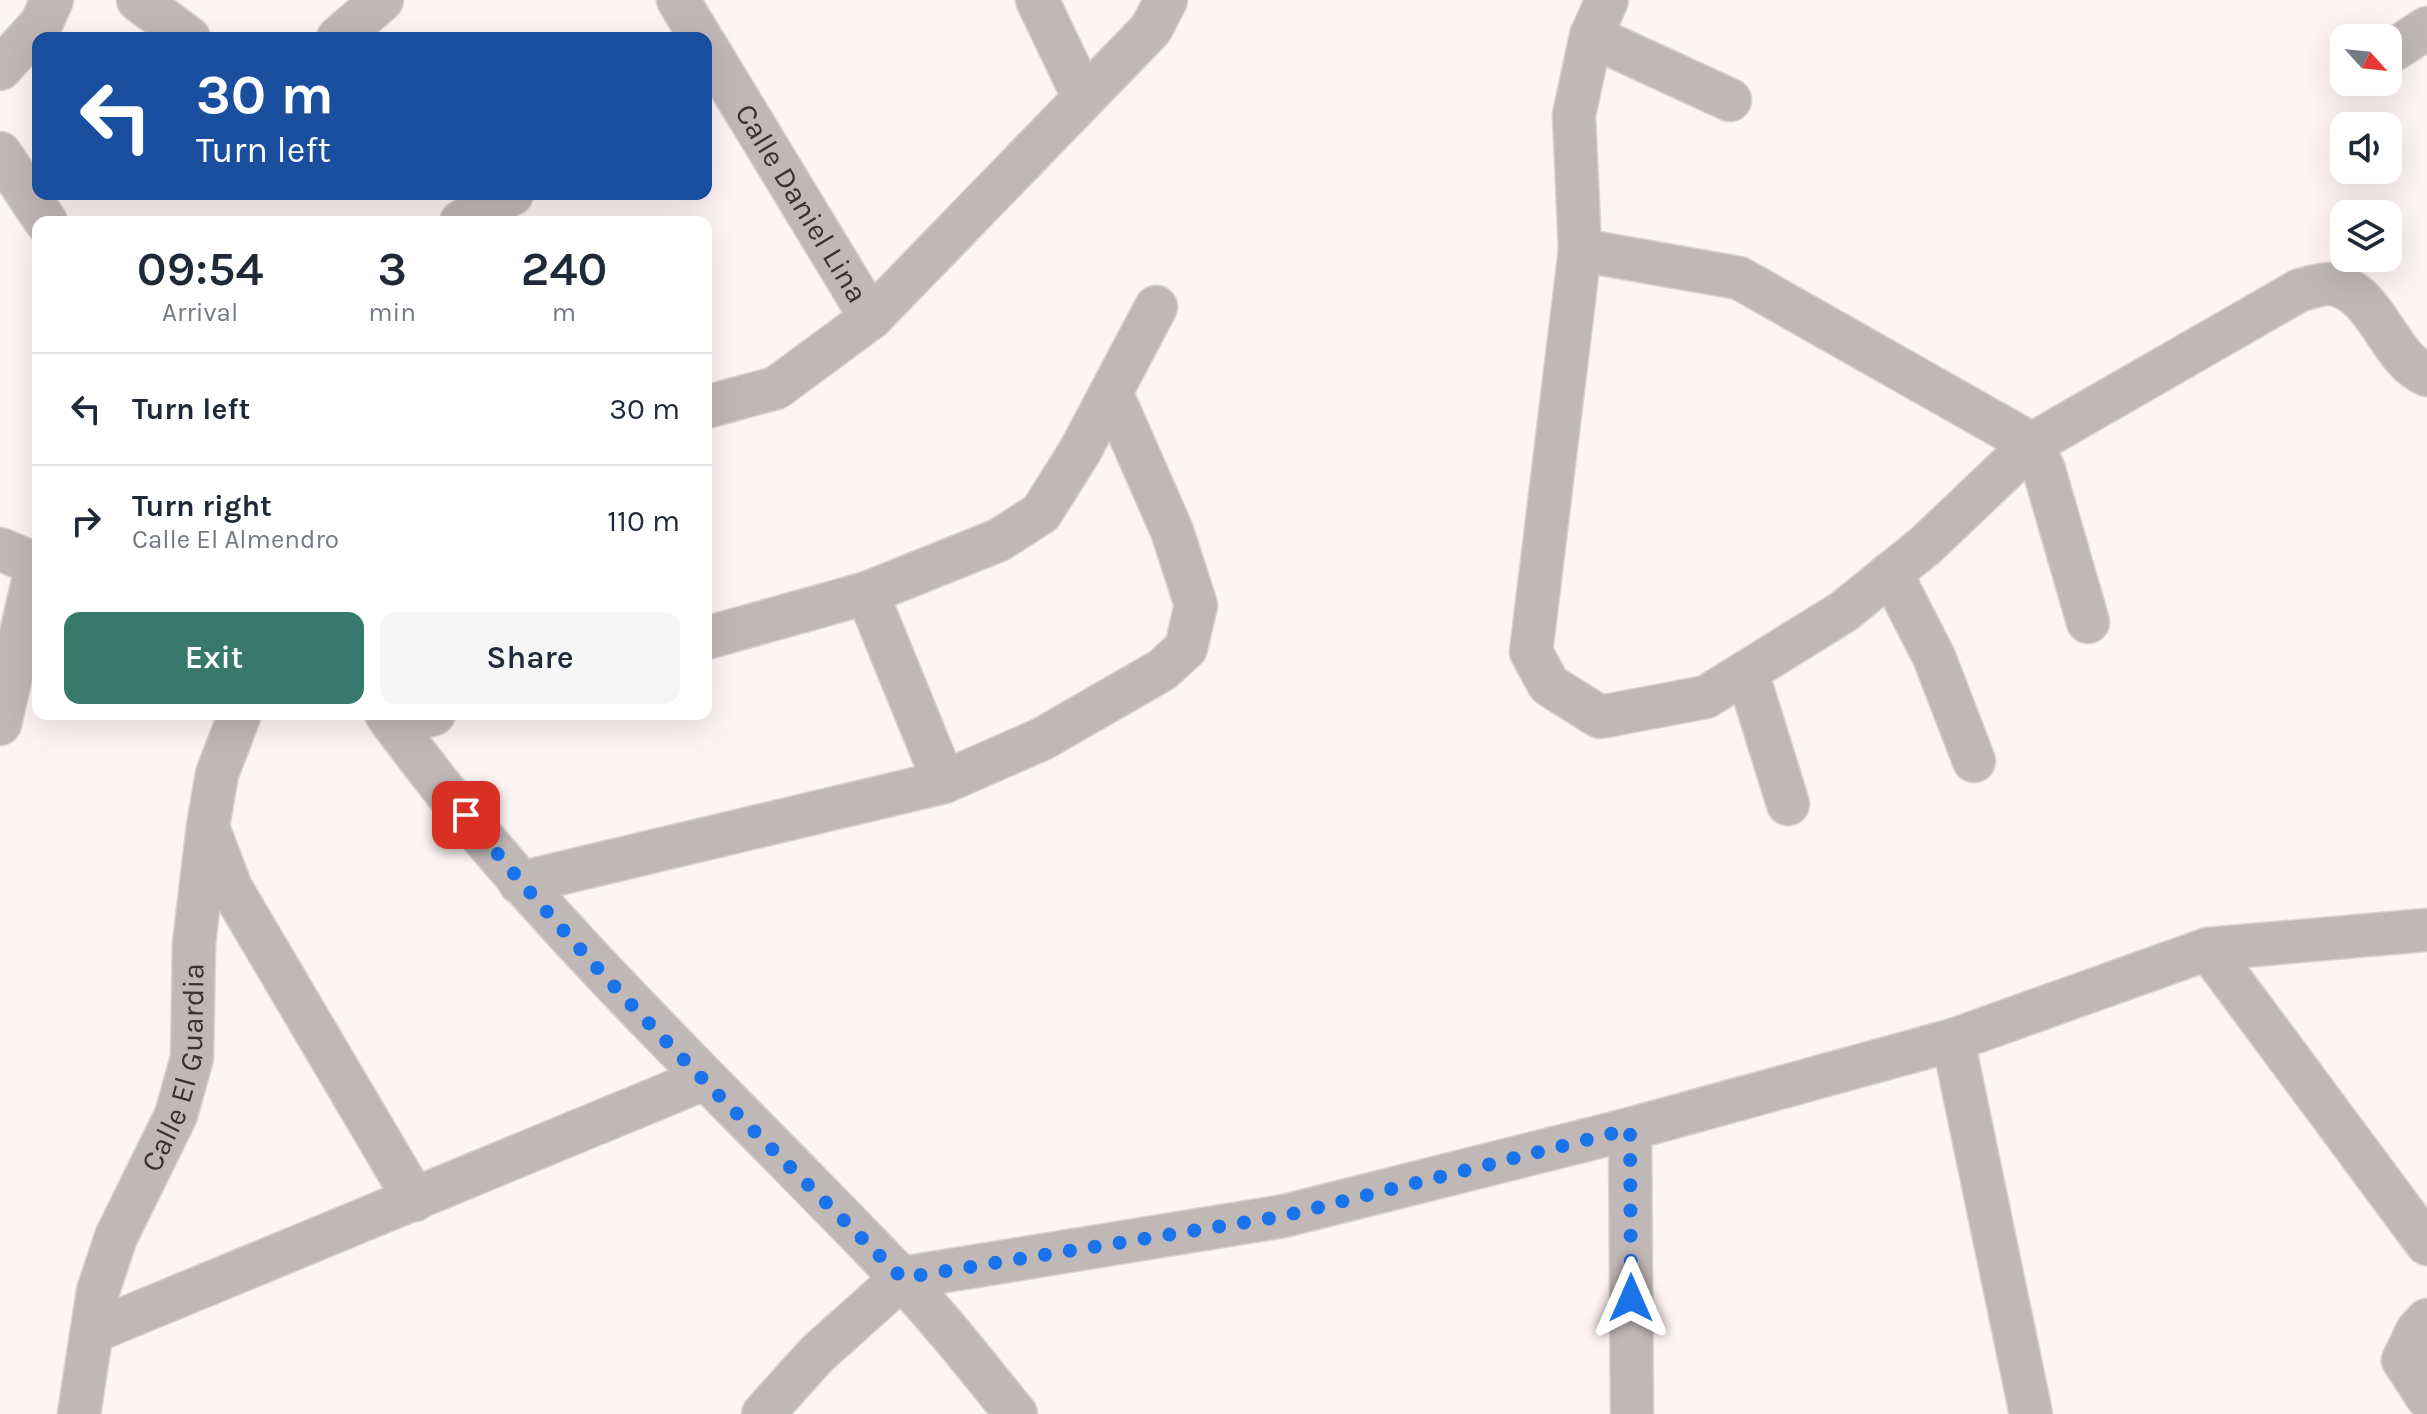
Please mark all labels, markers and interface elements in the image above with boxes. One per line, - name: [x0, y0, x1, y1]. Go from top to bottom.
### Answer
- north arrow: [2330, 24, 2402, 96]
- map controls: [2330, 24, 2402, 272]
- text: 30 m: [196, 62, 334, 127]
- icon: left: [64, 64, 168, 168]
- street label: Calle Daniel Lina: [727, 97, 875, 309]
- button: sound: [2330, 112, 2402, 184]
- text: Turn left: [196, 129, 331, 171]
- button: layers: [2330, 200, 2402, 272]
- text: 09:54: [137, 241, 264, 297]
- text: 3: [377, 241, 407, 297]
- text: 240: [521, 241, 607, 297]
- text: Arrival: [162, 297, 238, 328]
- text: min: [368, 297, 416, 328]
- text: m: [552, 297, 576, 328]
- icon: left: [64, 387, 108, 431]
- text: Turn left: [132, 391, 250, 427]
- text: 30 m: [609, 391, 680, 427]
- text: Turn right: [132, 488, 272, 524]
- icon: right: [64, 499, 108, 543]
- text: 110 m: [607, 503, 680, 539]
- text: Calle El Almendro: [132, 524, 339, 555]
- button: Exit: [64, 612, 364, 704]
- button: Share: [380, 612, 680, 704]
- pin: [432, 781, 500, 849]
- icon: arrive: [444, 793, 488, 837]
- street label: Calle El Guardia: [133, 963, 212, 1177]
- position arrow: [1589, 1256, 1673, 1340]

